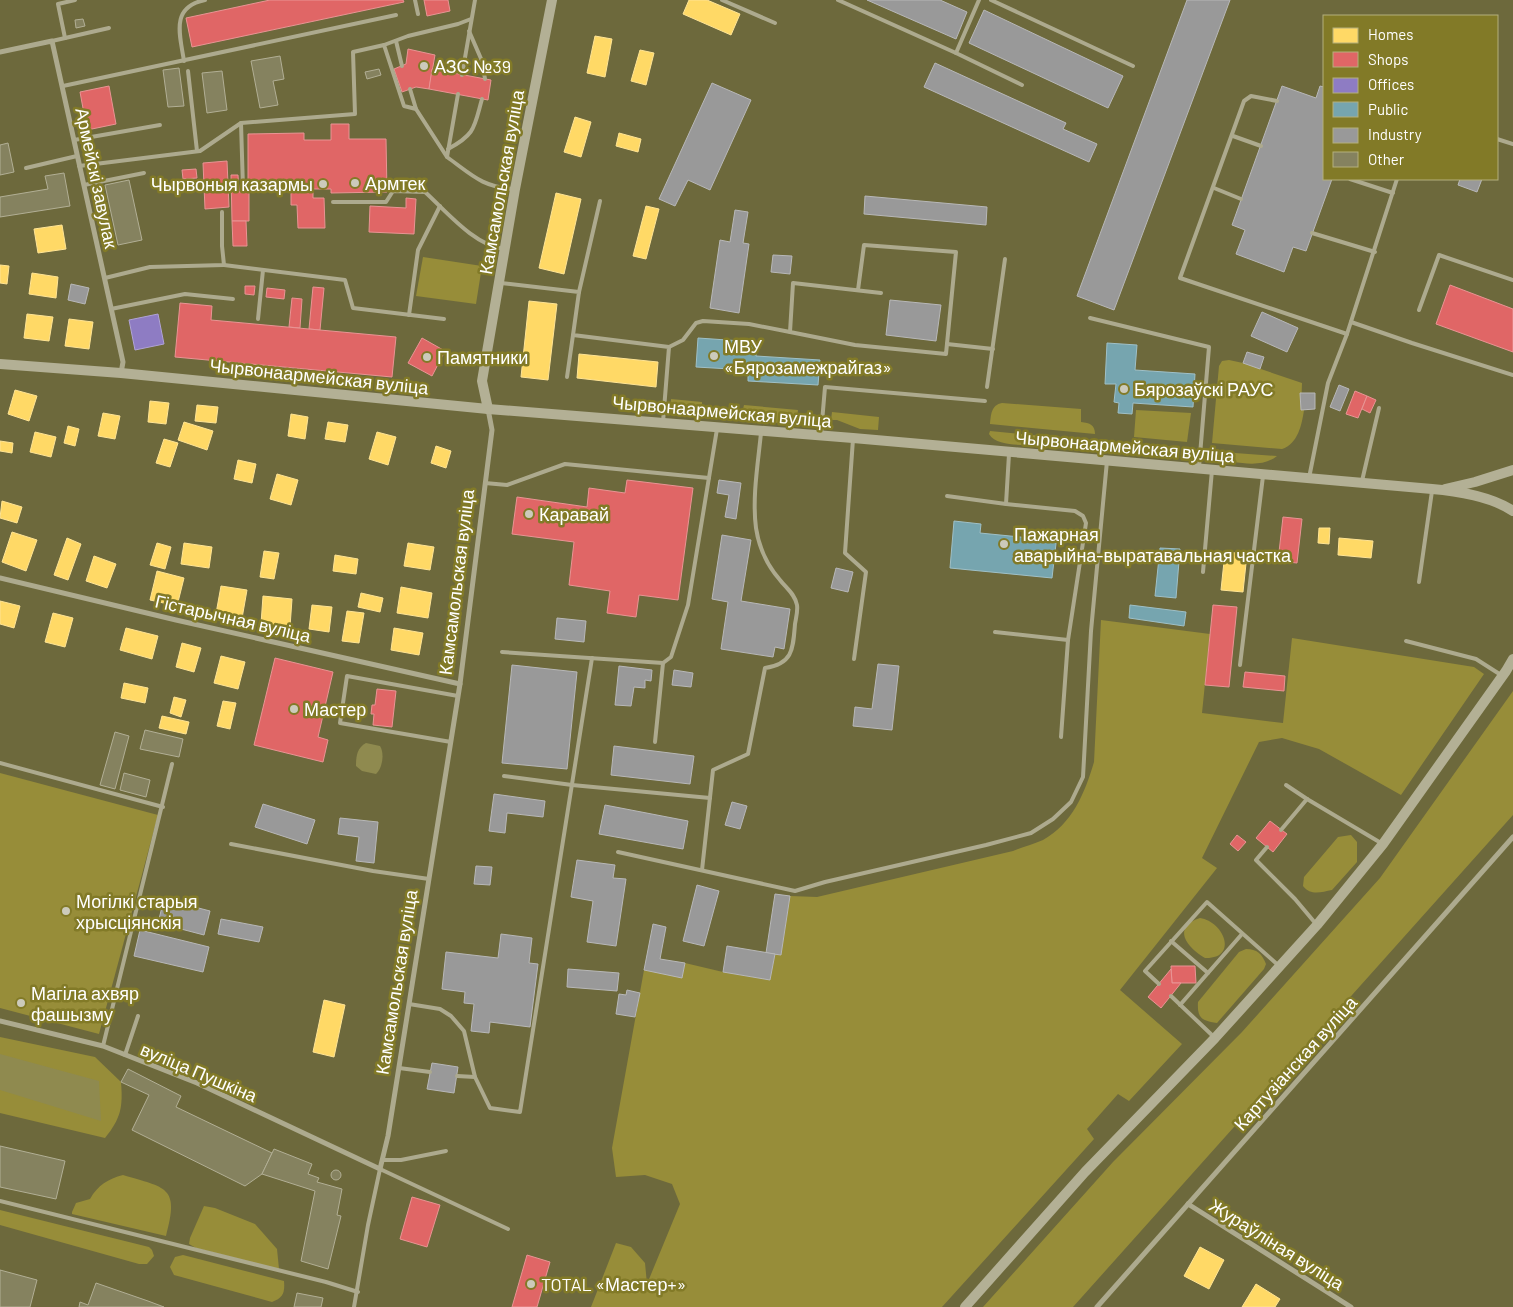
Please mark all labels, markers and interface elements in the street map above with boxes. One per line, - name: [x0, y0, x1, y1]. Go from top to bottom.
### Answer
- legend: [1323, 15, 1498, 180]
- text: Homes: [1368, 25, 1413, 43]
- text: Shops: [1368, 50, 1408, 68]
- place label: АЗС №39: [434, 55, 511, 77]
- marker: АЗС №39: [418, 60, 430, 72]
- text: Offices: [1368, 75, 1414, 93]
- street label: Камсамольская вуліца: [474, 87, 528, 276]
- text: Public: [1368, 100, 1408, 118]
- street label: Армейскі завулак: [71, 106, 123, 251]
- text: Industry: [1368, 125, 1422, 143]
- text: Other: [1368, 150, 1405, 168]
- place label: Армтек: [365, 172, 425, 194]
- place label: Чырвоныя казармы: [151, 173, 313, 195]
- marker: Армтек: [349, 177, 361, 189]
- marker: Чырвоныя казармы: [317, 178, 329, 190]
- place label: МВУ «Бярозамежрайгаз»: [724, 335, 892, 378]
- place label: Памятники: [437, 346, 528, 368]
- marker: МВУ «Бярозамежрайгаз»: [708, 350, 720, 362]
- marker: Памятники: [421, 351, 433, 363]
- street label: Чырвонаармейская вуліца: [208, 354, 431, 399]
- place label: Бярозаўскі РАУС: [1134, 378, 1274, 400]
- marker: Бярозаўскі РАУС: [1118, 383, 1130, 395]
- street label: Чырвонаармейская вуліца: [611, 390, 834, 432]
- street label: Чырвонаармейская вуліца: [1014, 425, 1237, 467]
- street label: Камсамольская вуліца: [434, 487, 478, 676]
- place label: Каравай: [539, 503, 609, 525]
- marker: Каравай: [523, 508, 535, 520]
- place label: Пажарная аварыйна-выратавальная частка: [1014, 523, 1292, 566]
- marker: Пажарная аварыйна-выратавальная частка: [998, 538, 1010, 550]
- street label: Гістарычная вуліца: [153, 589, 314, 647]
- place label: Мастер: [304, 698, 366, 720]
- marker: Мастер: [288, 703, 300, 715]
- street label: Камсамольская вуліца: [371, 887, 422, 1076]
- place label: Могілкі старыя хрысціянскія: [76, 890, 198, 933]
- marker: Могілкі старыя хрысціянскія: [60, 905, 72, 917]
- place label: Магіла ахвяр фашызму: [31, 982, 139, 1025]
- street label: Картузіанская вуліца: [1229, 991, 1362, 1135]
- marker: Магіла ахвяр фашызму: [15, 997, 27, 1009]
- street label: вуліца Пушкіна: [137, 1038, 261, 1107]
- street label: Жураўліная вуліца: [1206, 1194, 1349, 1295]
- place label: TOTAL «Мастер+»: [541, 1273, 686, 1295]
- marker: TOTAL «Мастер+»: [525, 1278, 537, 1290]

